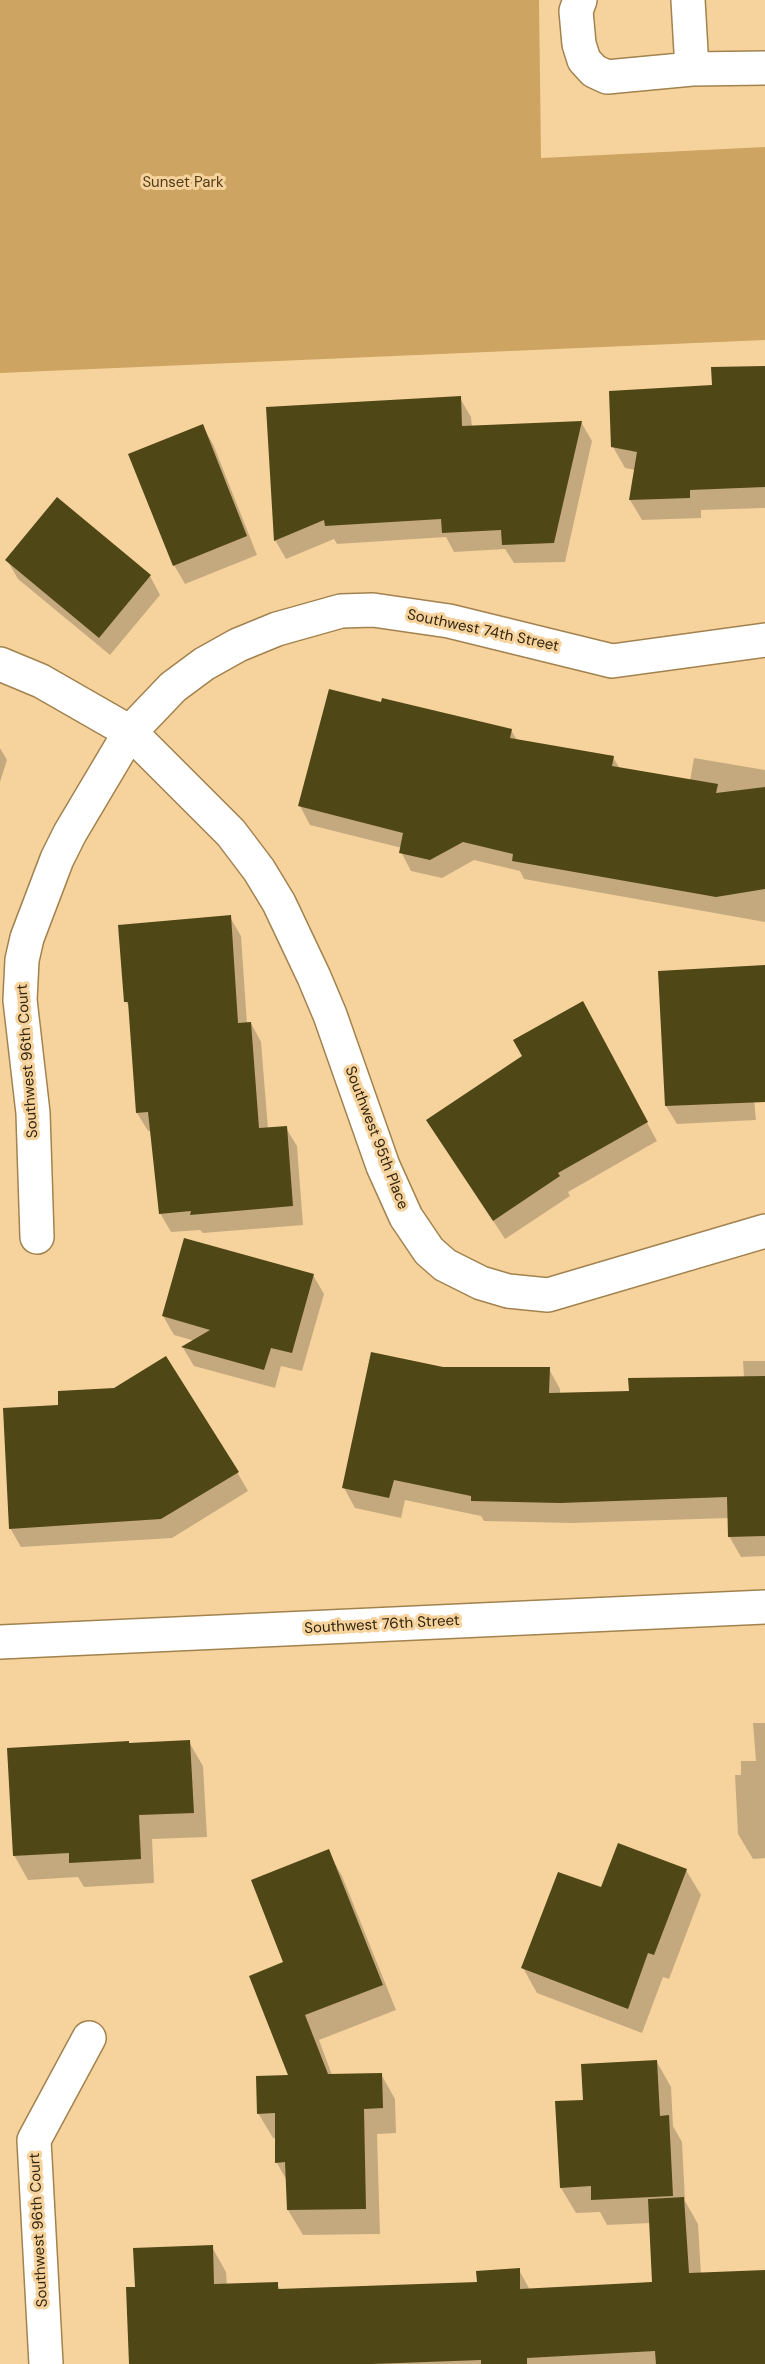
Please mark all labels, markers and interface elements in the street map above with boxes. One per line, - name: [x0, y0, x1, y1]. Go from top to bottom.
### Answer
- park label: Sunset Park: [142, 174, 224, 192]
- street label: Southwest 74th Street: [405, 606, 561, 656]
- street label: Southwest 96th Court: [14, 983, 42, 1139]
- street label: Southwest 95th Place: [340, 1064, 412, 1212]
- street label: Southwest 76th Street: [304, 1612, 460, 1638]
- street label: Southwest 96th Court: [26, 2152, 52, 2308]

